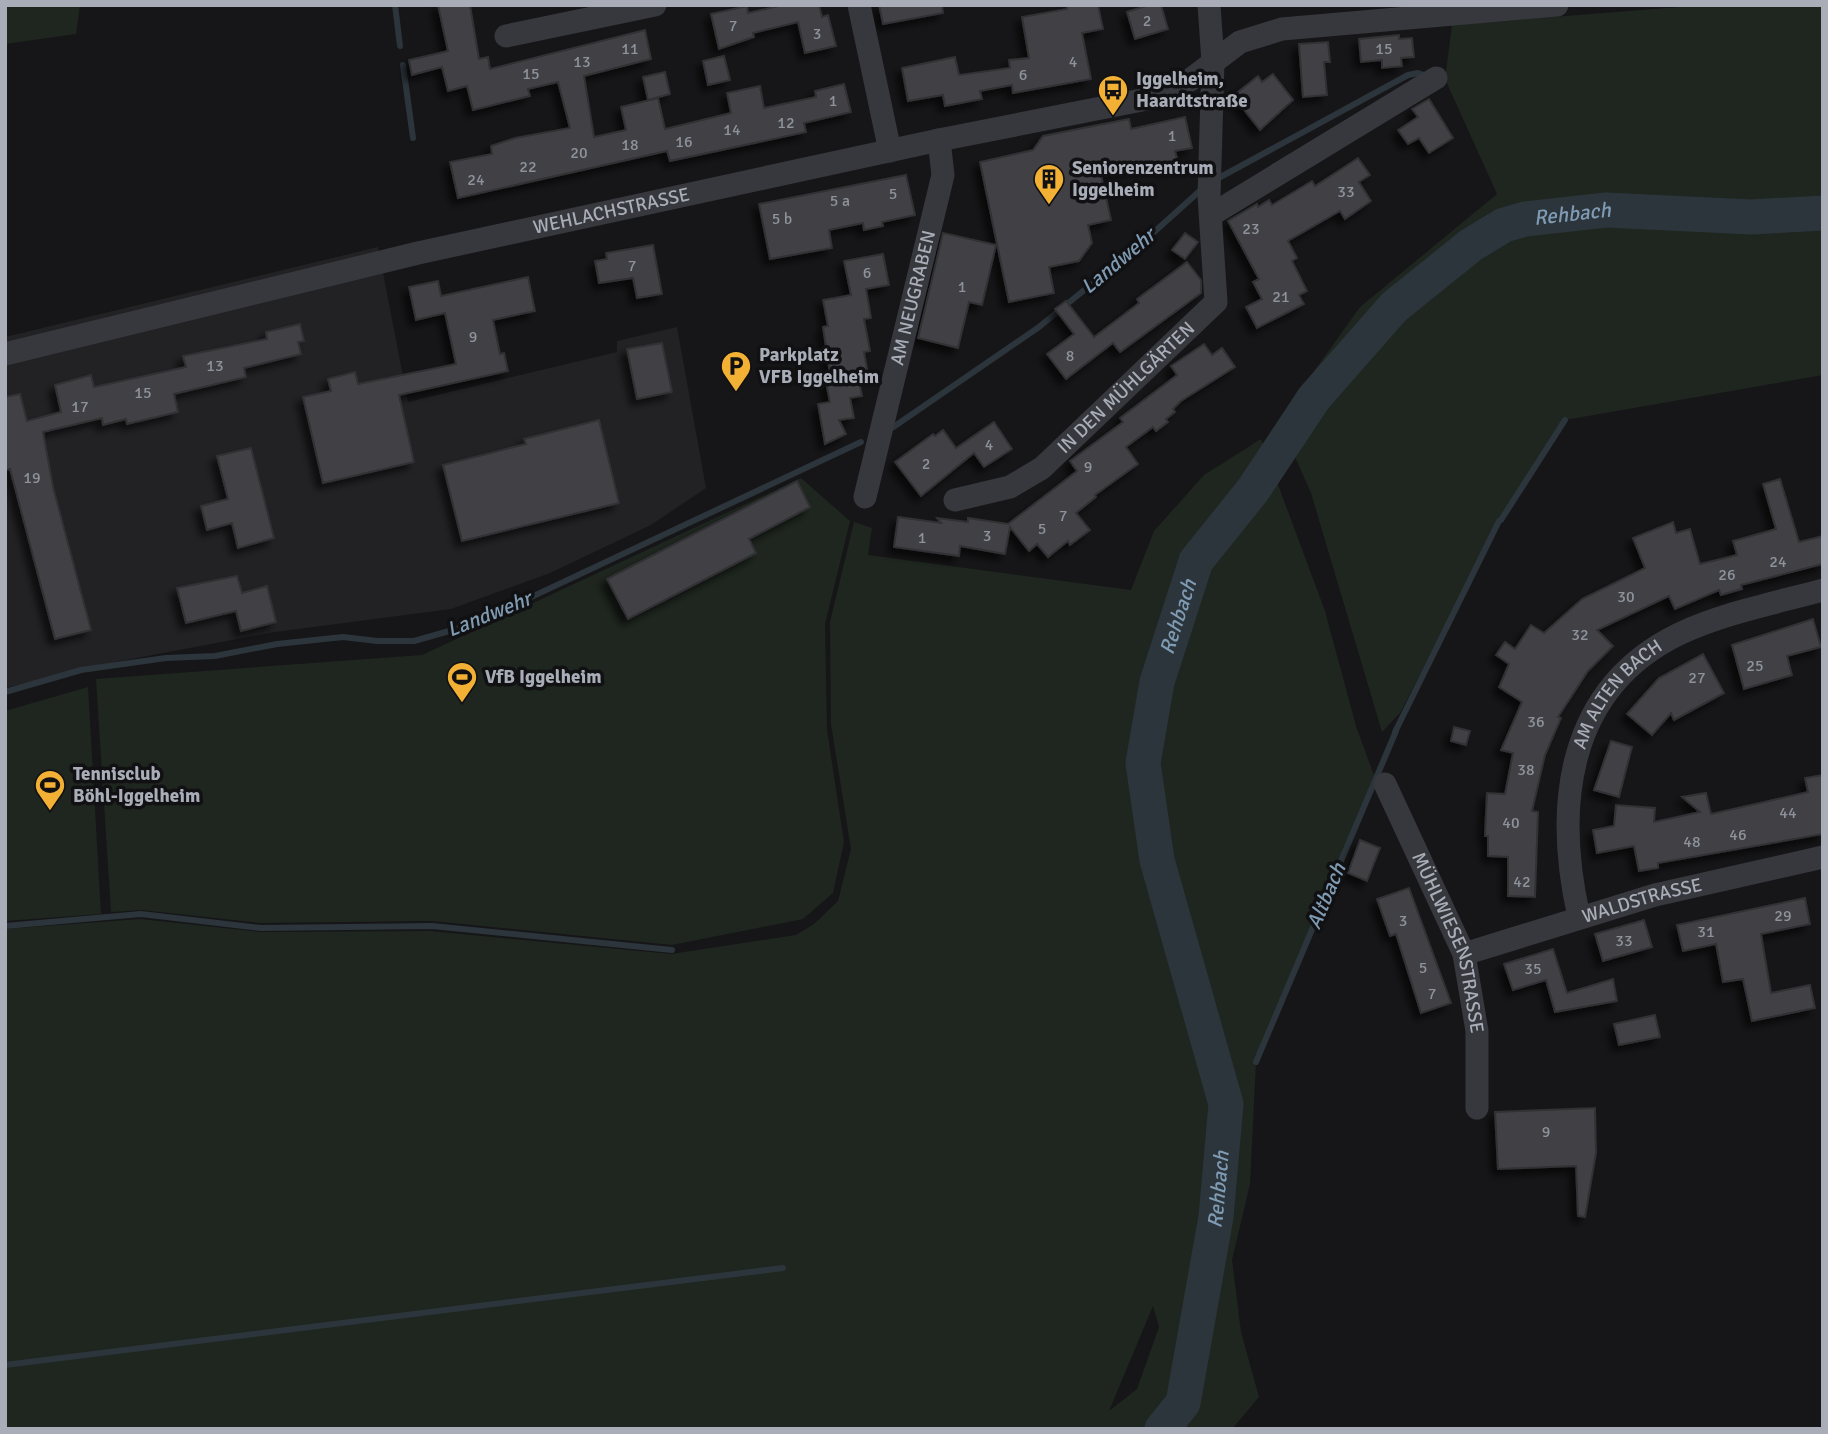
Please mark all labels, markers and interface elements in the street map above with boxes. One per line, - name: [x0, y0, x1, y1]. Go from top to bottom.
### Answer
- house number: 2: [1143, 11, 1151, 31]
- house number: 7: [729, 16, 737, 36]
- house number: 3: [813, 24, 821, 44]
- house number: 11: [621, 39, 639, 59]
- house number: 15: [1375, 39, 1393, 59]
- house number: 13: [573, 52, 591, 72]
- house number: 4: [1069, 52, 1078, 72]
- house number: 15: [522, 64, 540, 84]
- house number: 6: [1019, 65, 1027, 85]
- place label: Iggelheim, Haardtstraße: [1136, 67, 1248, 113]
- bus stop icon: Iggelheim, Haardtstraße: [1096, 73, 1130, 117]
- house number: 1: [829, 91, 837, 111]
- house number: 12: [777, 113, 795, 133]
- house number: 14: [723, 120, 741, 140]
- house number: 1: [1168, 126, 1176, 146]
- house number: 16: [675, 132, 693, 152]
- house number: 18: [621, 135, 639, 155]
- house number: 20: [570, 143, 588, 163]
- place label: Seniorenzentrum Iggelheim: [1072, 156, 1214, 202]
- house number: 22: [519, 157, 537, 177]
- building icon: Seniorenzentrum Iggelheim: [1032, 162, 1066, 206]
- house number: 24: [467, 170, 485, 190]
- street label: WEHLACHSTRASSE: [531, 182, 692, 240]
- house number: 33: [1337, 182, 1355, 202]
- house number: 5: [889, 184, 897, 204]
- house number: 5 a: [830, 191, 850, 211]
- water label: Rehbach: [1532, 197, 1613, 231]
- house number: 5 b: [772, 209, 792, 229]
- house number: 23: [1242, 219, 1260, 239]
- water label: Landwehr: [1076, 220, 1163, 299]
- street label: AM NEUGRABEN: [885, 228, 941, 368]
- house number: 7: [628, 256, 636, 276]
- house number: 6: [863, 263, 871, 283]
- house number: 1: [958, 277, 966, 297]
- house number: 21: [1272, 287, 1290, 307]
- street label: IN DEN MÜHLGÄRTEN: [1052, 317, 1200, 459]
- house number: 9: [469, 327, 477, 347]
- place label: Parkplatz VFB Iggelheim: [759, 343, 879, 389]
- house number: 8: [1066, 346, 1074, 366]
- parking icon: Parkplatz VFB Iggelheim: [719, 349, 753, 393]
- house number: 13: [206, 356, 224, 376]
- house number: 15: [134, 383, 152, 403]
- house number: 17: [71, 397, 89, 417]
- house number: 4: [985, 435, 994, 455]
- house number: 2: [922, 454, 930, 474]
- house number: 9: [1084, 457, 1092, 477]
- house number: 19: [23, 468, 41, 488]
- house number: 7: [1059, 506, 1067, 526]
- house number: 5: [1038, 519, 1046, 539]
- house number: 3: [983, 526, 991, 546]
- house number: 1: [918, 528, 926, 548]
- house number: 24: [1769, 552, 1787, 572]
- house number: 26: [1718, 565, 1736, 585]
- water label: Rehbach: [1154, 576, 1202, 658]
- water label: Landwehr: [443, 584, 538, 643]
- house number: 30: [1617, 587, 1635, 607]
- house number: 32: [1571, 625, 1589, 645]
- street label: AM ALTEN BACH: [1568, 634, 1667, 752]
- house number: 25: [1746, 656, 1764, 676]
- sports icon: VfB Iggelheim: [445, 660, 479, 704]
- place label: VfB Iggelheim: [485, 665, 602, 689]
- house number: 27: [1688, 668, 1706, 688]
- house number: 36: [1527, 712, 1545, 732]
- house number: 38: [1517, 760, 1535, 780]
- place label: Tennisclub Böhl-Iggelheim: [73, 762, 200, 808]
- sports icon: Tennisclub Böhl-Iggelheim: [33, 768, 67, 812]
- house number: 44: [1779, 803, 1797, 823]
- house number: 40: [1502, 813, 1520, 833]
- house number: 46: [1729, 825, 1747, 845]
- house number: 48: [1683, 832, 1701, 852]
- street label: MÜHLWIESENSTRASSE: [1406, 848, 1489, 1035]
- water label: Altbach: [1301, 859, 1352, 933]
- house number: 42: [1513, 872, 1531, 892]
- street label: WALDSTRASSE: [1579, 873, 1704, 929]
- house number: 29: [1774, 906, 1792, 926]
- house number: 3: [1399, 911, 1407, 931]
- house number: 31: [1697, 922, 1715, 942]
- house number: 33: [1615, 931, 1633, 951]
- house number: 5: [1419, 958, 1427, 978]
- house number: 35: [1524, 959, 1542, 979]
- house number: 7: [1428, 984, 1436, 1004]
- house number: 9: [1542, 1122, 1550, 1142]
- water label: Rehbach: [1201, 1149, 1235, 1230]

